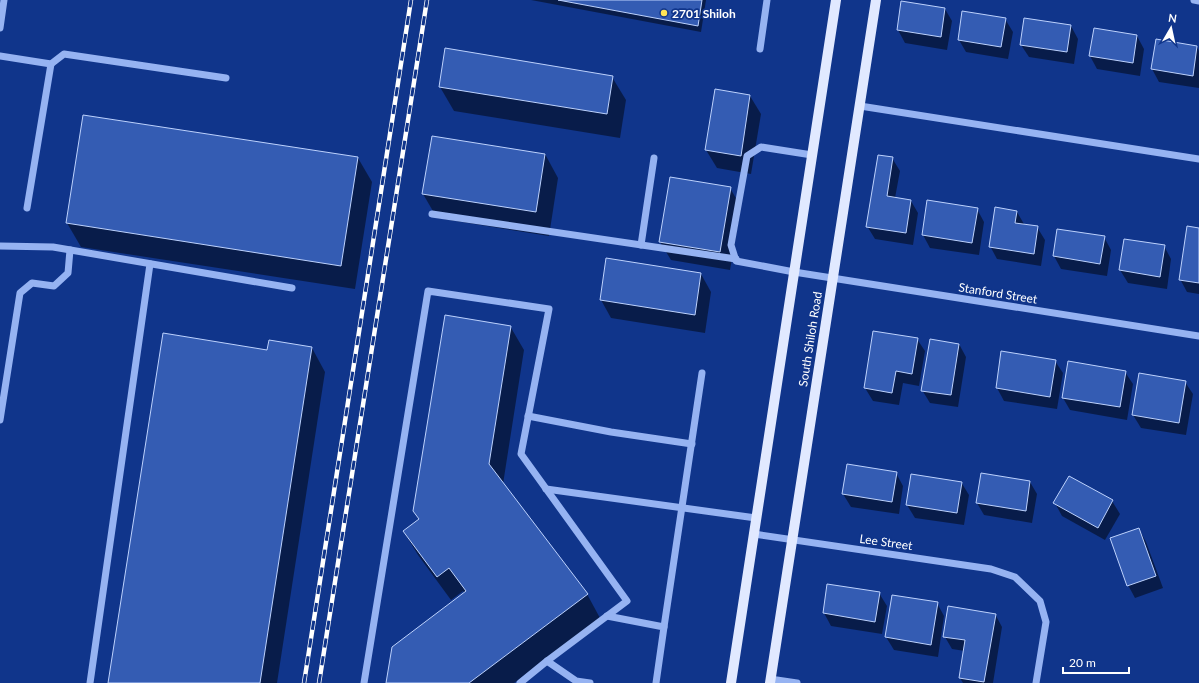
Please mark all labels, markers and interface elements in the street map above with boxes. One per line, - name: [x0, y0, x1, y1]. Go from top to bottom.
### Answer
- place label: 2701 Shiloh: [672, 6, 736, 21]
- marker: 2701 Shiloh: [659, 8, 669, 18]
- north arrow: [1151, 8, 1191, 48]
- text: N: [1167, 11, 1178, 25]
- street label: Stanford Street: [958, 279, 1039, 307]
- street label: South Shiloh Road: [795, 290, 825, 388]
- street label: Lee Street: [859, 531, 914, 553]
- scale bar: [1063, 649, 1129, 675]
- text: 20 m: [1069, 655, 1096, 670]

